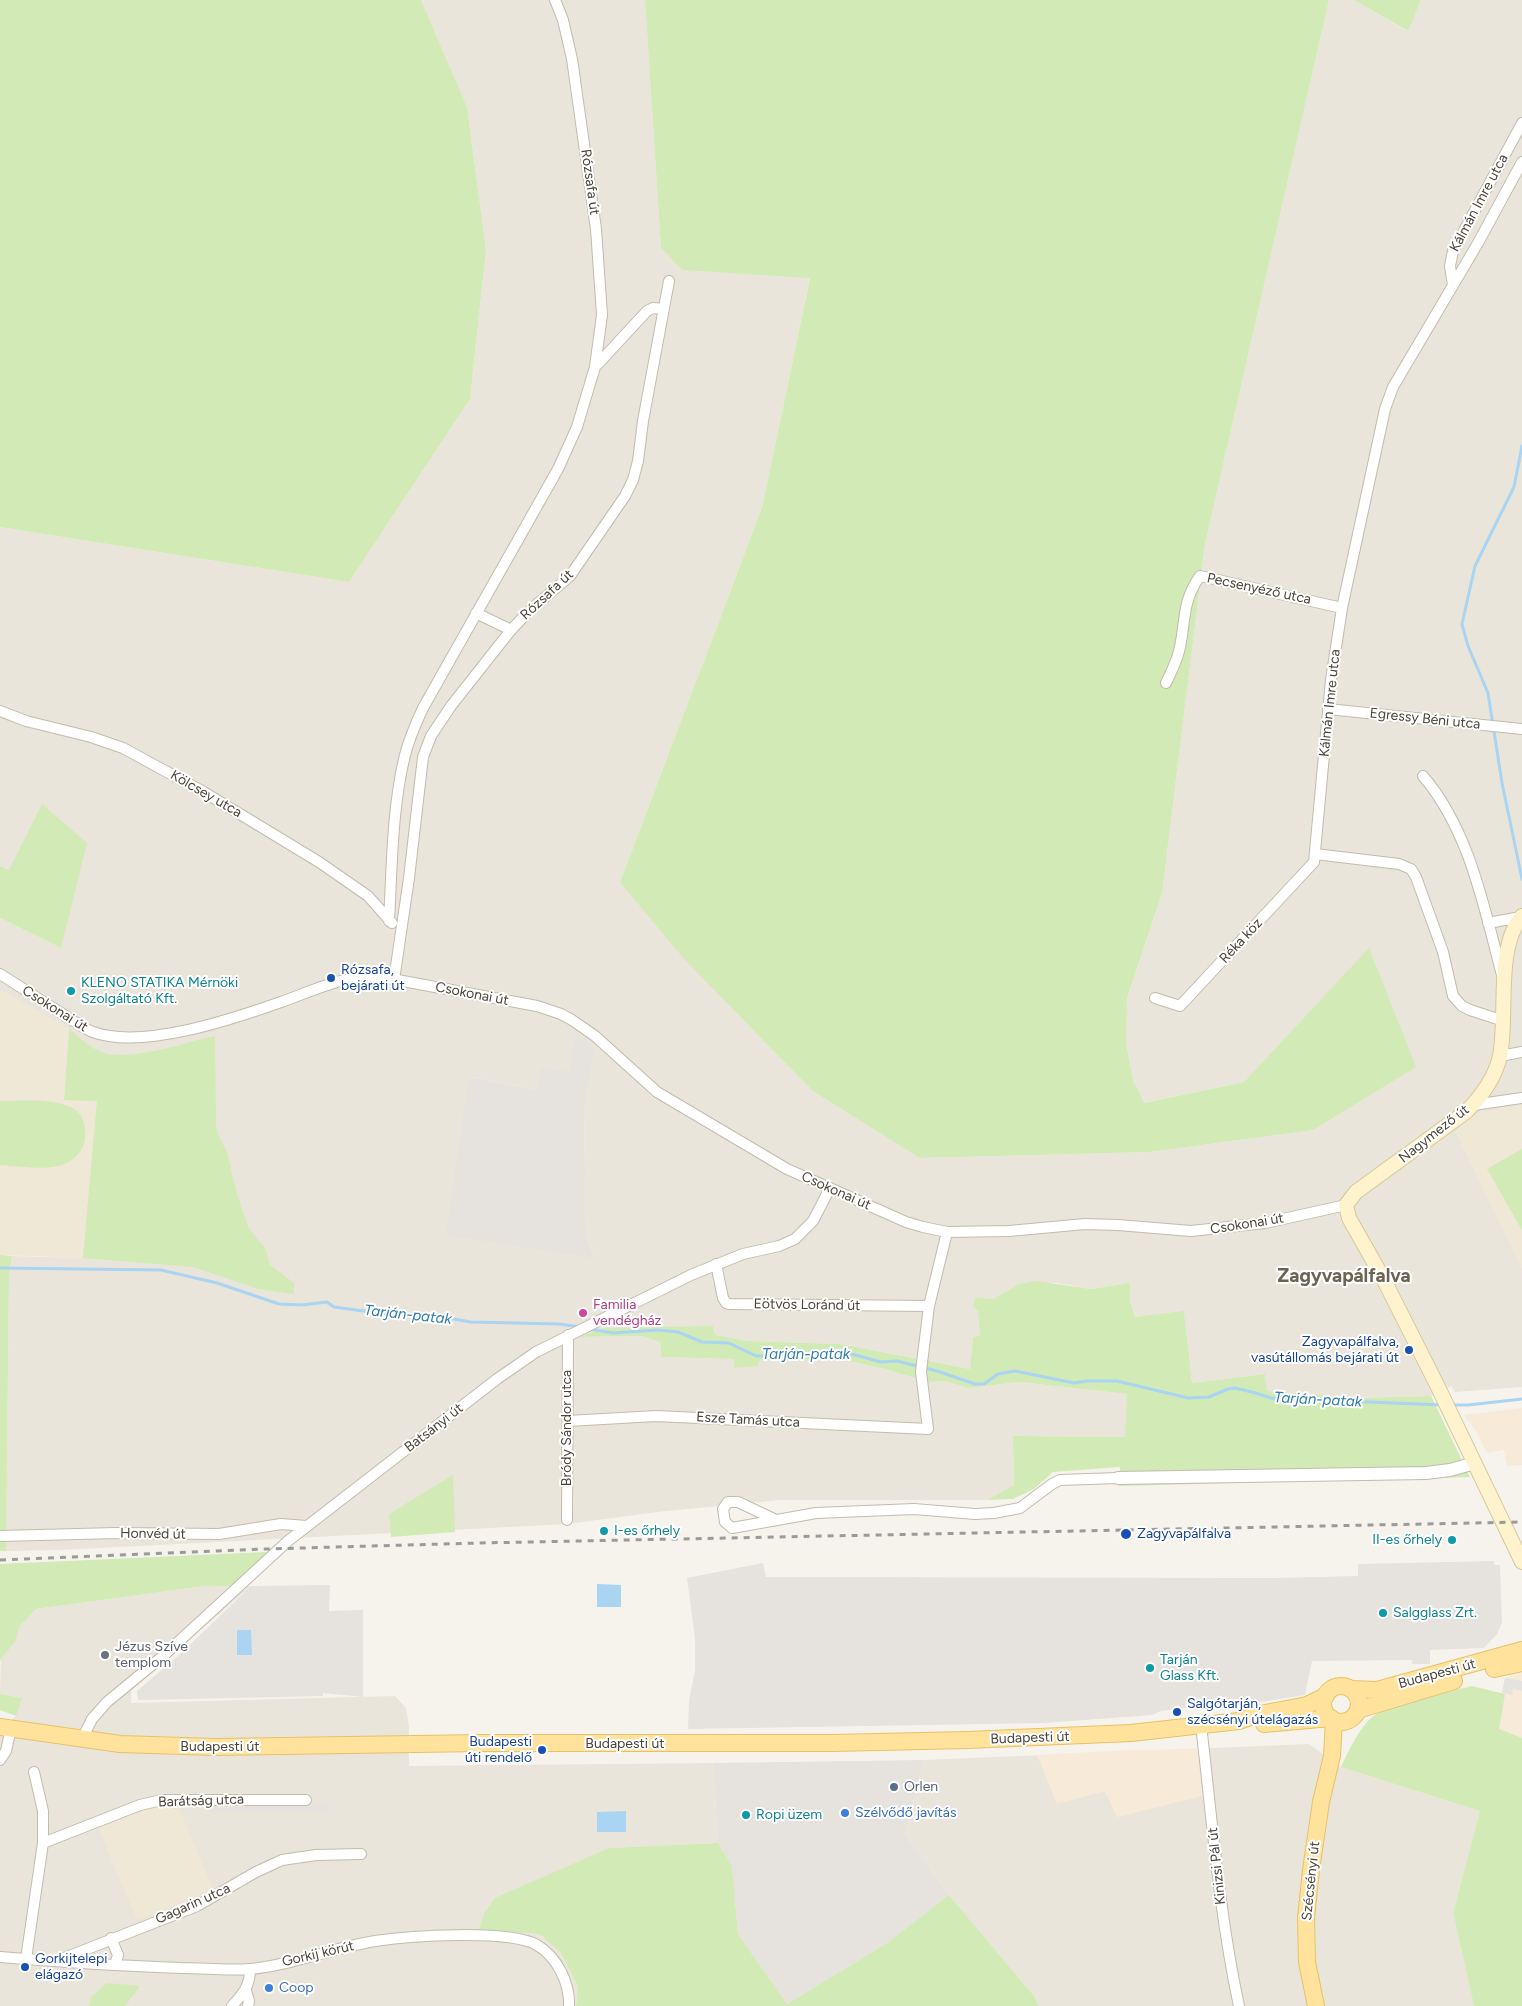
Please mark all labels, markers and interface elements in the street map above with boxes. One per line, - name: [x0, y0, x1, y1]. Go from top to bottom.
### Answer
- street label: Rózsafa út: [577, 148, 603, 216]
- street label: Kálmán Imre utca: [1446, 151, 1512, 255]
- street label: Rózsafa út: [517, 566, 577, 624]
- street label: Pecsenyéző utca: [1205, 570, 1313, 608]
- street label: Kálmán Imre utca: [1316, 648, 1344, 758]
- street label: Egressy Béni utca: [1369, 705, 1481, 733]
- street label: Kölcsey utca: [167, 767, 245, 821]
- street label: Réka köz: [1216, 915, 1266, 967]
- place label: Rózsafa, bejárati út: [341, 962, 405, 994]
- marker: Rózsafa, bejárati út: [325, 972, 337, 984]
- place label: KLENO STATIKA Mérnöki Szolgáltató Kft.: [81, 975, 238, 1008]
- street label: Csokonai út: [434, 979, 510, 1009]
- street label: Csokonai út: [19, 982, 91, 1036]
- marker: KLENO STATIKA Mérnöki Szolgáltató Kft.: [65, 985, 77, 997]
- street label: Nagymező út: [1395, 1101, 1473, 1167]
- street label: Csokonai út: [799, 1168, 873, 1214]
- street label: Csokonai út: [1209, 1210, 1285, 1238]
- district label: Zagyvapálfalva: [1277, 1265, 1411, 1287]
- street label: Eötvös Loránd út: [753, 1296, 861, 1314]
- place label: Familia vendégház: [593, 1297, 661, 1330]
- water label: Tarján-patak: [363, 1301, 453, 1329]
- marker: Familia vendégház: [577, 1307, 589, 1319]
- place label: Zagyvapálfalva, vasútállomás bejárati út: [1251, 1334, 1399, 1366]
- marker: Zagyvapálfalva, vasútállomás bejárati út: [1403, 1344, 1415, 1356]
- water label: Tarján-patak: [762, 1346, 850, 1364]
- street label: Bródy Sándor utca: [559, 1370, 575, 1486]
- water label: Tarján-patak: [1274, 1389, 1362, 1411]
- street label: Batsányi út: [401, 1400, 467, 1456]
- street label: Esze Tamás utca: [696, 1409, 800, 1431]
- place label: I-es őrhely: [614, 1523, 680, 1539]
- street label: Honvéd út: [120, 1525, 186, 1543]
- marker: I-es őrhely: [598, 1525, 610, 1537]
- place label: Zagyvapálfalva: [1137, 1526, 1231, 1542]
- marker: Zagyvapálfalva: [1119, 1527, 1133, 1541]
- place label: II-es őrhely: [1372, 1532, 1442, 1548]
- marker: II-es őrhely: [1446, 1534, 1458, 1546]
- place label: Salgglass Zrt.: [1393, 1605, 1477, 1621]
- marker: Salgglass Zrt.: [1377, 1607, 1389, 1619]
- place label: Jézus Szíve templom: [115, 1639, 188, 1671]
- marker: Jézus Szíve templom: [99, 1649, 111, 1661]
- place label: Tarján Glass Kft.: [1160, 1652, 1219, 1684]
- street label: Budapesti út: [1397, 1656, 1477, 1692]
- marker: Tarján Glass Kft.: [1144, 1662, 1156, 1674]
- place label: Salgótarján, szécsényi útelágazás: [1187, 1696, 1318, 1728]
- marker: Salgótarján, szécsényi útelágazás: [1171, 1706, 1183, 1718]
- street label: Budapesti út: [990, 1728, 1070, 1748]
- place label: Budapesti úti rendelő: [465, 1734, 532, 1766]
- street label: Budapesti út: [585, 1736, 665, 1752]
- street label: Budapesti út: [180, 1739, 260, 1755]
- marker: Budapesti úti rendelő: [536, 1744, 548, 1756]
- place label: Orlen: [904, 1779, 938, 1795]
- marker: Orlen: [888, 1781, 900, 1793]
- street label: Barátság utca: [158, 1791, 244, 1811]
- place label: Szélvődő javítás: [855, 1805, 956, 1821]
- place label: Ropi üzem: [756, 1807, 822, 1823]
- marker: Szélvődő javítás: [839, 1807, 851, 1819]
- marker: Ropi üzem: [740, 1809, 752, 1821]
- street label: Kinizsi Pál út: [1205, 1826, 1229, 1906]
- street label: Szécsényi út: [1298, 1840, 1324, 1922]
- street label: Gagarin utca: [153, 1880, 233, 1928]
- street label: Gorkij körút: [280, 1938, 356, 1970]
- place label: Gorkijtelepi elágazó: [35, 1951, 107, 1984]
- marker: Gorkijtelepi elágazó: [19, 1961, 31, 1973]
- place label: Coop: [279, 1980, 314, 1996]
- marker: Coop: [263, 1982, 275, 1994]

